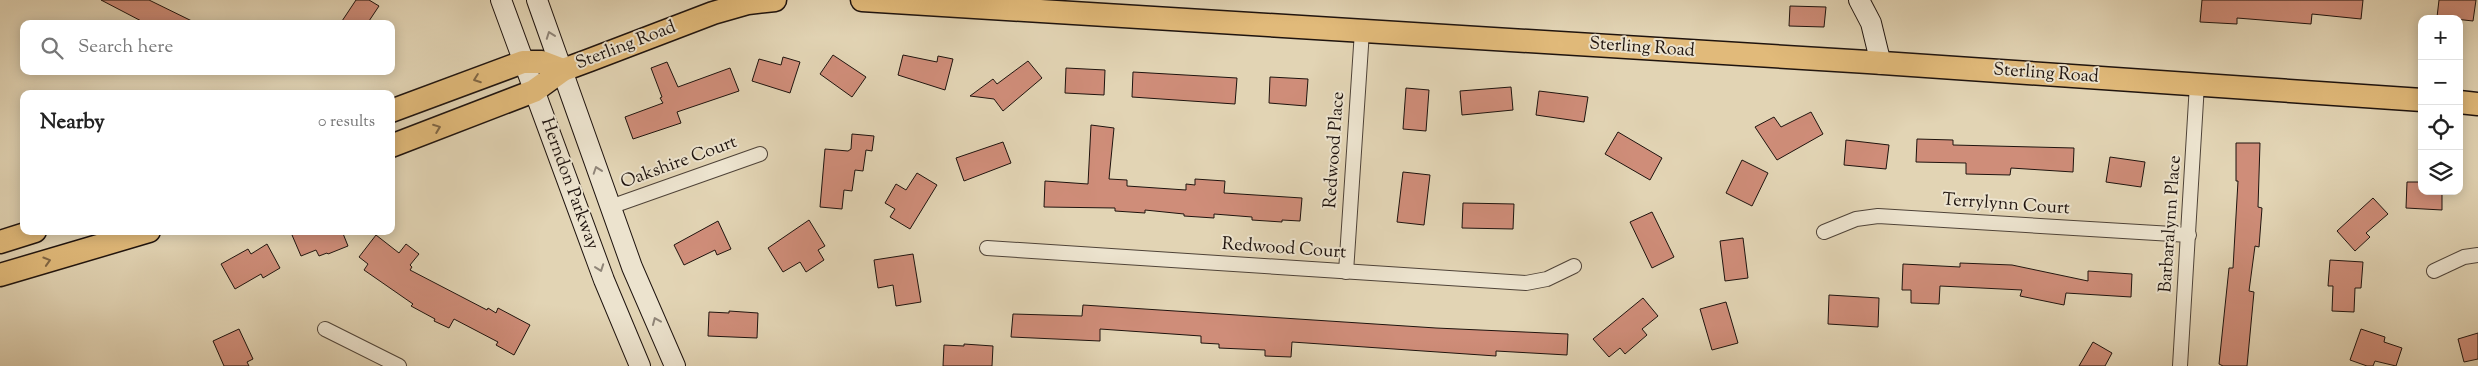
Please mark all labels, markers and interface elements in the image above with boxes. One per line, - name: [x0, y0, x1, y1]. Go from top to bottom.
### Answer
- street label: Sterling Road: [572, 15, 680, 77]
- map controls: [2418, 15, 2463, 195]
- button: +: [2418, 15, 2463, 60]
- search box: [20, 20, 395, 75]
- one-way arrow: [546, 31, 556, 40]
- street label: Sterling Road: [1588, 31, 1696, 65]
- icon: search: [38, 34, 66, 62]
- text: Search here: [78, 34, 173, 61]
- street label: Sterling Road: [1992, 57, 2100, 91]
- button: −: [2418, 60, 2463, 105]
- one-way arrow: [474, 73, 482, 83]
- street label: Redwood Place: [1318, 91, 1352, 209]
- button: locate: [2418, 105, 2463, 150]
- text: Nearby: [40, 108, 105, 138]
- text: 0 results: [318, 111, 375, 134]
- street label: Herndon Parkway: [533, 114, 605, 254]
- one-way arrow: [432, 124, 441, 134]
- street label: Oakshire Court: [617, 130, 741, 196]
- button: layers: [2418, 150, 2463, 195]
- street label: Barbaralynn Place: [2153, 154, 2189, 294]
- one-way arrow: [593, 166, 603, 174]
- street label: Terrylynn Court: [1941, 188, 2071, 222]
- street label: Redwood Court: [1221, 232, 1347, 266]
- one-way arrow: [42, 257, 50, 267]
- one-way arrow: [594, 264, 604, 272]
- one-way arrow: [652, 317, 662, 326]

